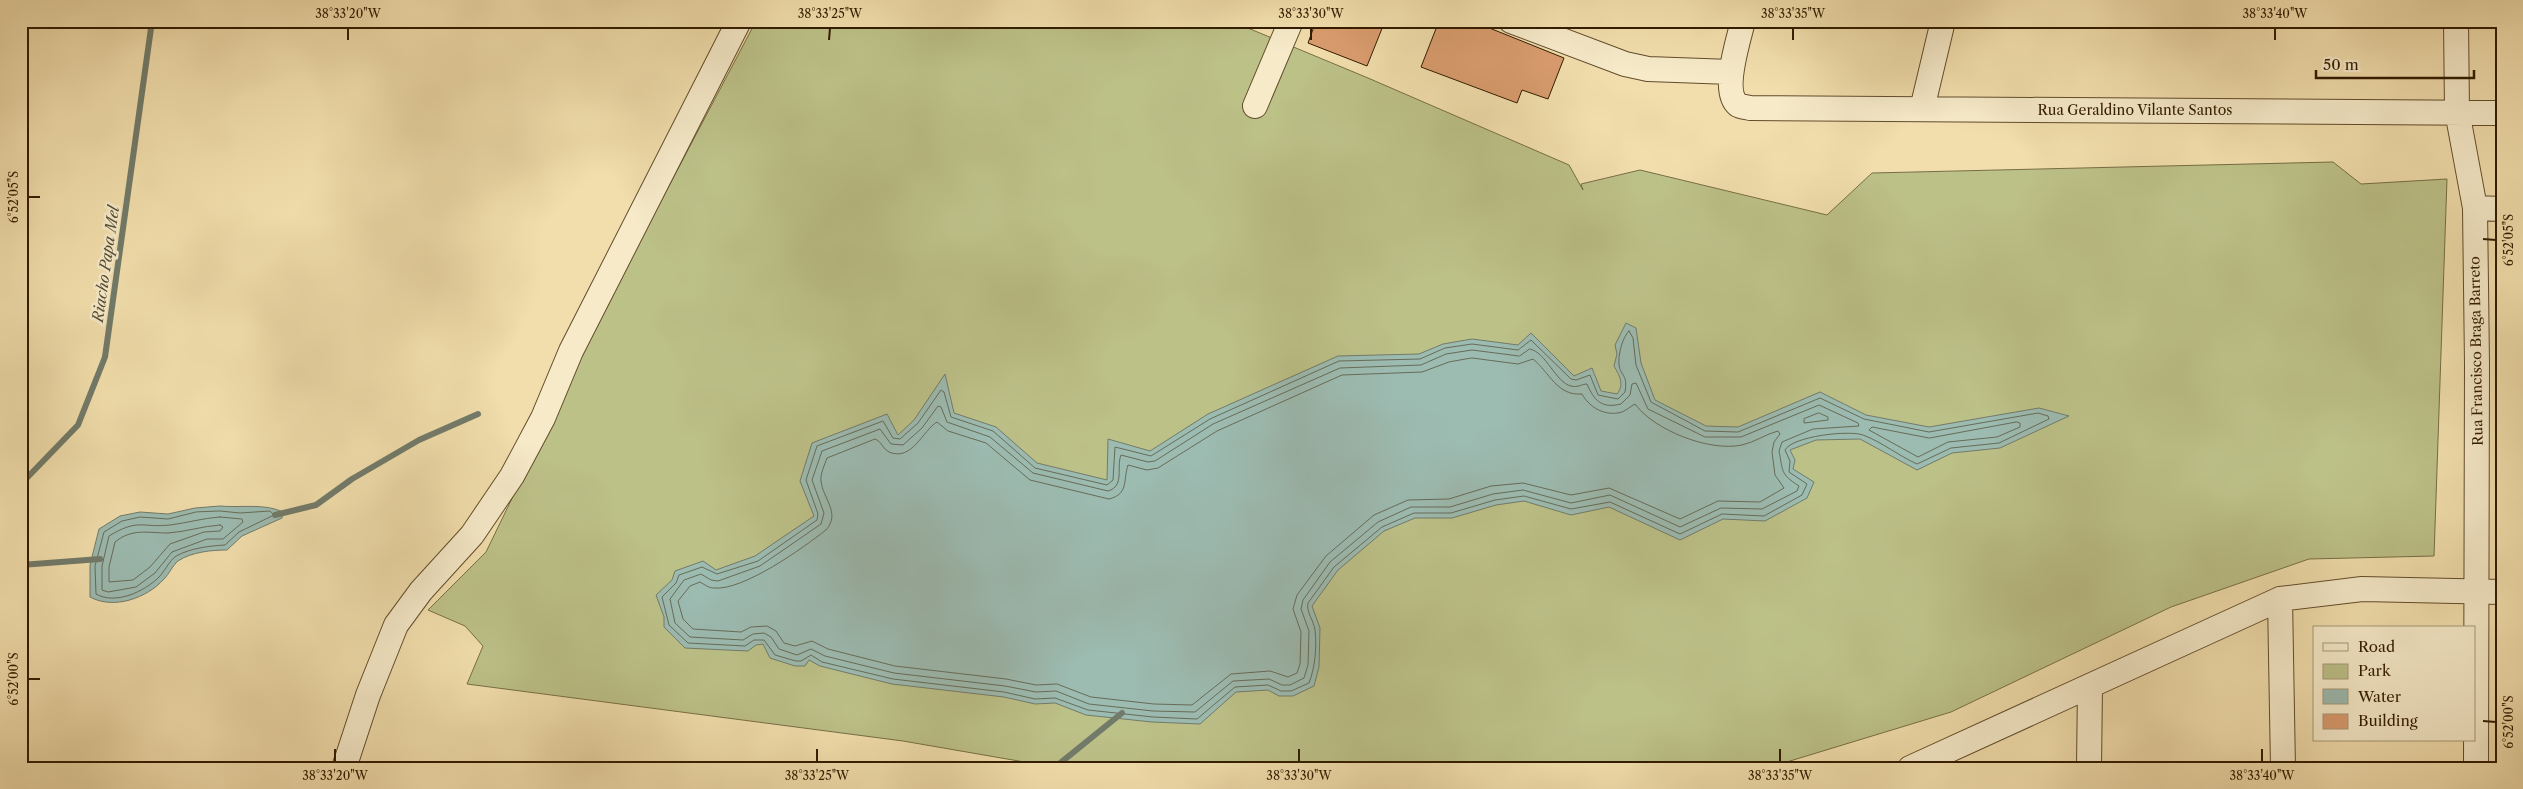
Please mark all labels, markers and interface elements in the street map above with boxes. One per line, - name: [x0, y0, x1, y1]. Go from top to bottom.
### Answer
- text: 38°33'20"W: [315, 6, 382, 21]
- text: 38°33'25"W: [798, 6, 863, 21]
- text: 38°33'30"W: [1278, 6, 1345, 21]
- text: 38°33'35"W: [1761, 6, 1826, 21]
- text: 38°33'40"W: [2242, 6, 2308, 21]
- scale bar: [2316, 48, 2473, 80]
- text: 50 m: [2323, 55, 2359, 74]
- street label: Rua Geraldino Vilante Santos: [2038, 101, 2232, 119]
- text: 6°52'05"S: [6, 171, 21, 223]
- water label: Riacho Papa Mel: [88, 203, 123, 324]
- text: 6°52'05"S: [2501, 214, 2516, 266]
- street label: Rua Francisco Braga Barreto: [2465, 256, 2487, 446]
- legend: [2313, 626, 2476, 742]
- text: Road: [2358, 637, 2395, 656]
- text: 6°52'00"S: [6, 652, 21, 706]
- text: Park: [2358, 661, 2392, 680]
- text: Water: [2357, 687, 2402, 706]
- text: 6°52'00"S: [2501, 695, 2516, 749]
- text: Building: [2358, 711, 2418, 730]
- text: 38°33'20"W: [302, 768, 369, 783]
- text: 38°33'25"W: [785, 768, 850, 783]
- text: 38°33'30"W: [1266, 768, 1333, 783]
- text: 38°33'35"W: [1748, 768, 1813, 783]
- text: 38°33'40"W: [2229, 768, 2295, 783]

